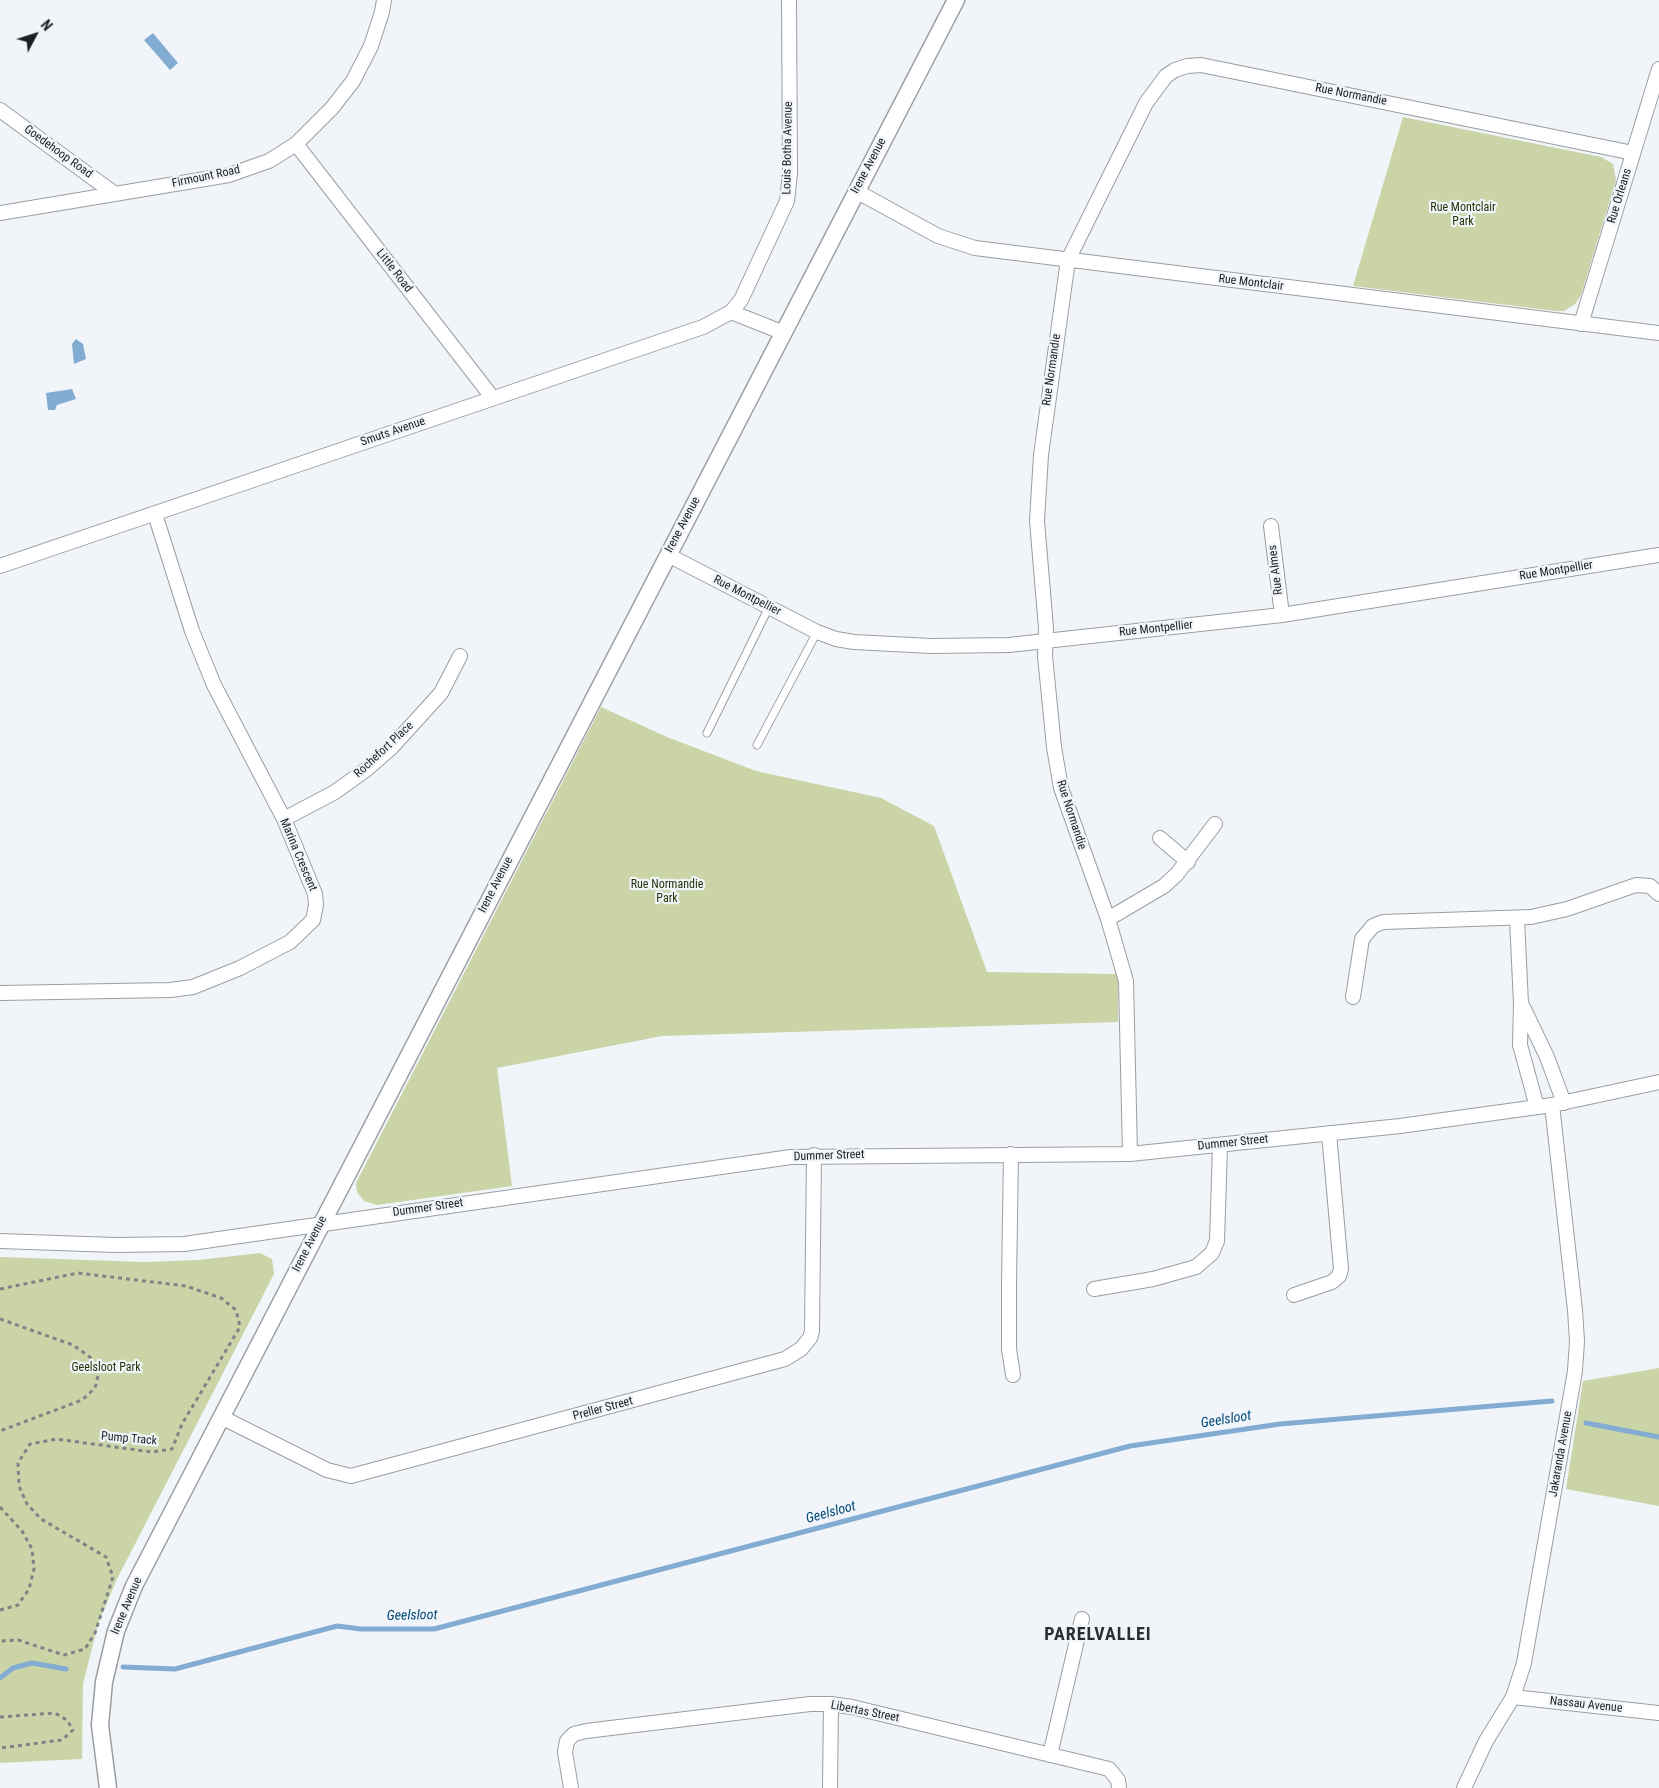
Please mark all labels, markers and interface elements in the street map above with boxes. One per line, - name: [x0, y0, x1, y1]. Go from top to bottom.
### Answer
- north arrow: [10, 10, 60, 60]
- text: N: [38, 17, 55, 34]
- street label: Rue Normandie: [1314, 81, 1388, 109]
- street label: Louis Botha Avenue: [780, 101, 796, 195]
- street label: Goedehoop Road: [21, 122, 95, 182]
- street label: Irene Avenue: [848, 136, 890, 196]
- street label: Firmount Road: [171, 163, 241, 191]
- street label: Rue Orleans: [1605, 167, 1635, 225]
- park label: Rue Montclair Park: [1430, 201, 1496, 229]
- street label: Little Road: [373, 247, 415, 295]
- street label: Rue Montclair: [1218, 272, 1284, 294]
- street label: Rue Normandie: [1040, 333, 1064, 407]
- street label: Smuts Avenue: [359, 414, 427, 450]
- street label: Irene Avenue: [662, 495, 704, 555]
- street label: Rue Almes: [1266, 544, 1286, 596]
- street label: Rue Montpellier: [1518, 558, 1594, 584]
- street label: Rue Montpellier: [711, 573, 783, 619]
- street label: Rue Montpellier: [1118, 618, 1194, 640]
- street label: Rochefort Place: [351, 719, 417, 781]
- street label: Rue Normandie: [1053, 778, 1089, 852]
- street label: Marina Crescent: [276, 817, 320, 893]
- street label: Irene Avenue: [476, 855, 516, 915]
- park label: Rue Normandie Park: [631, 878, 703, 906]
- street label: Dummer Street: [1197, 1132, 1269, 1154]
- street label: Dummer Street: [793, 1148, 865, 1164]
- street label: Dummer Street: [392, 1196, 464, 1220]
- street label: Irene Avenue: [290, 1214, 330, 1274]
- park label: Geelsloot Park: [71, 1361, 141, 1375]
- street label: Preller Street: [571, 1394, 635, 1424]
- water label: Geelsloot: [1200, 1408, 1252, 1432]
- street label: Jakaranda Avenue: [1546, 1410, 1576, 1498]
- street label: Pump Track: [100, 1429, 158, 1449]
- water label: Geelsloot: [804, 1498, 858, 1528]
- street label: Irene Avenue: [108, 1575, 146, 1637]
- water label: Geelsloot: [386, 1607, 438, 1625]
- district label: PARELVALLEI: [1043, 1624, 1153, 1646]
- street label: Nassau Avenue: [1549, 1694, 1623, 1716]
- street label: Libertas Street: [829, 1698, 901, 1726]

